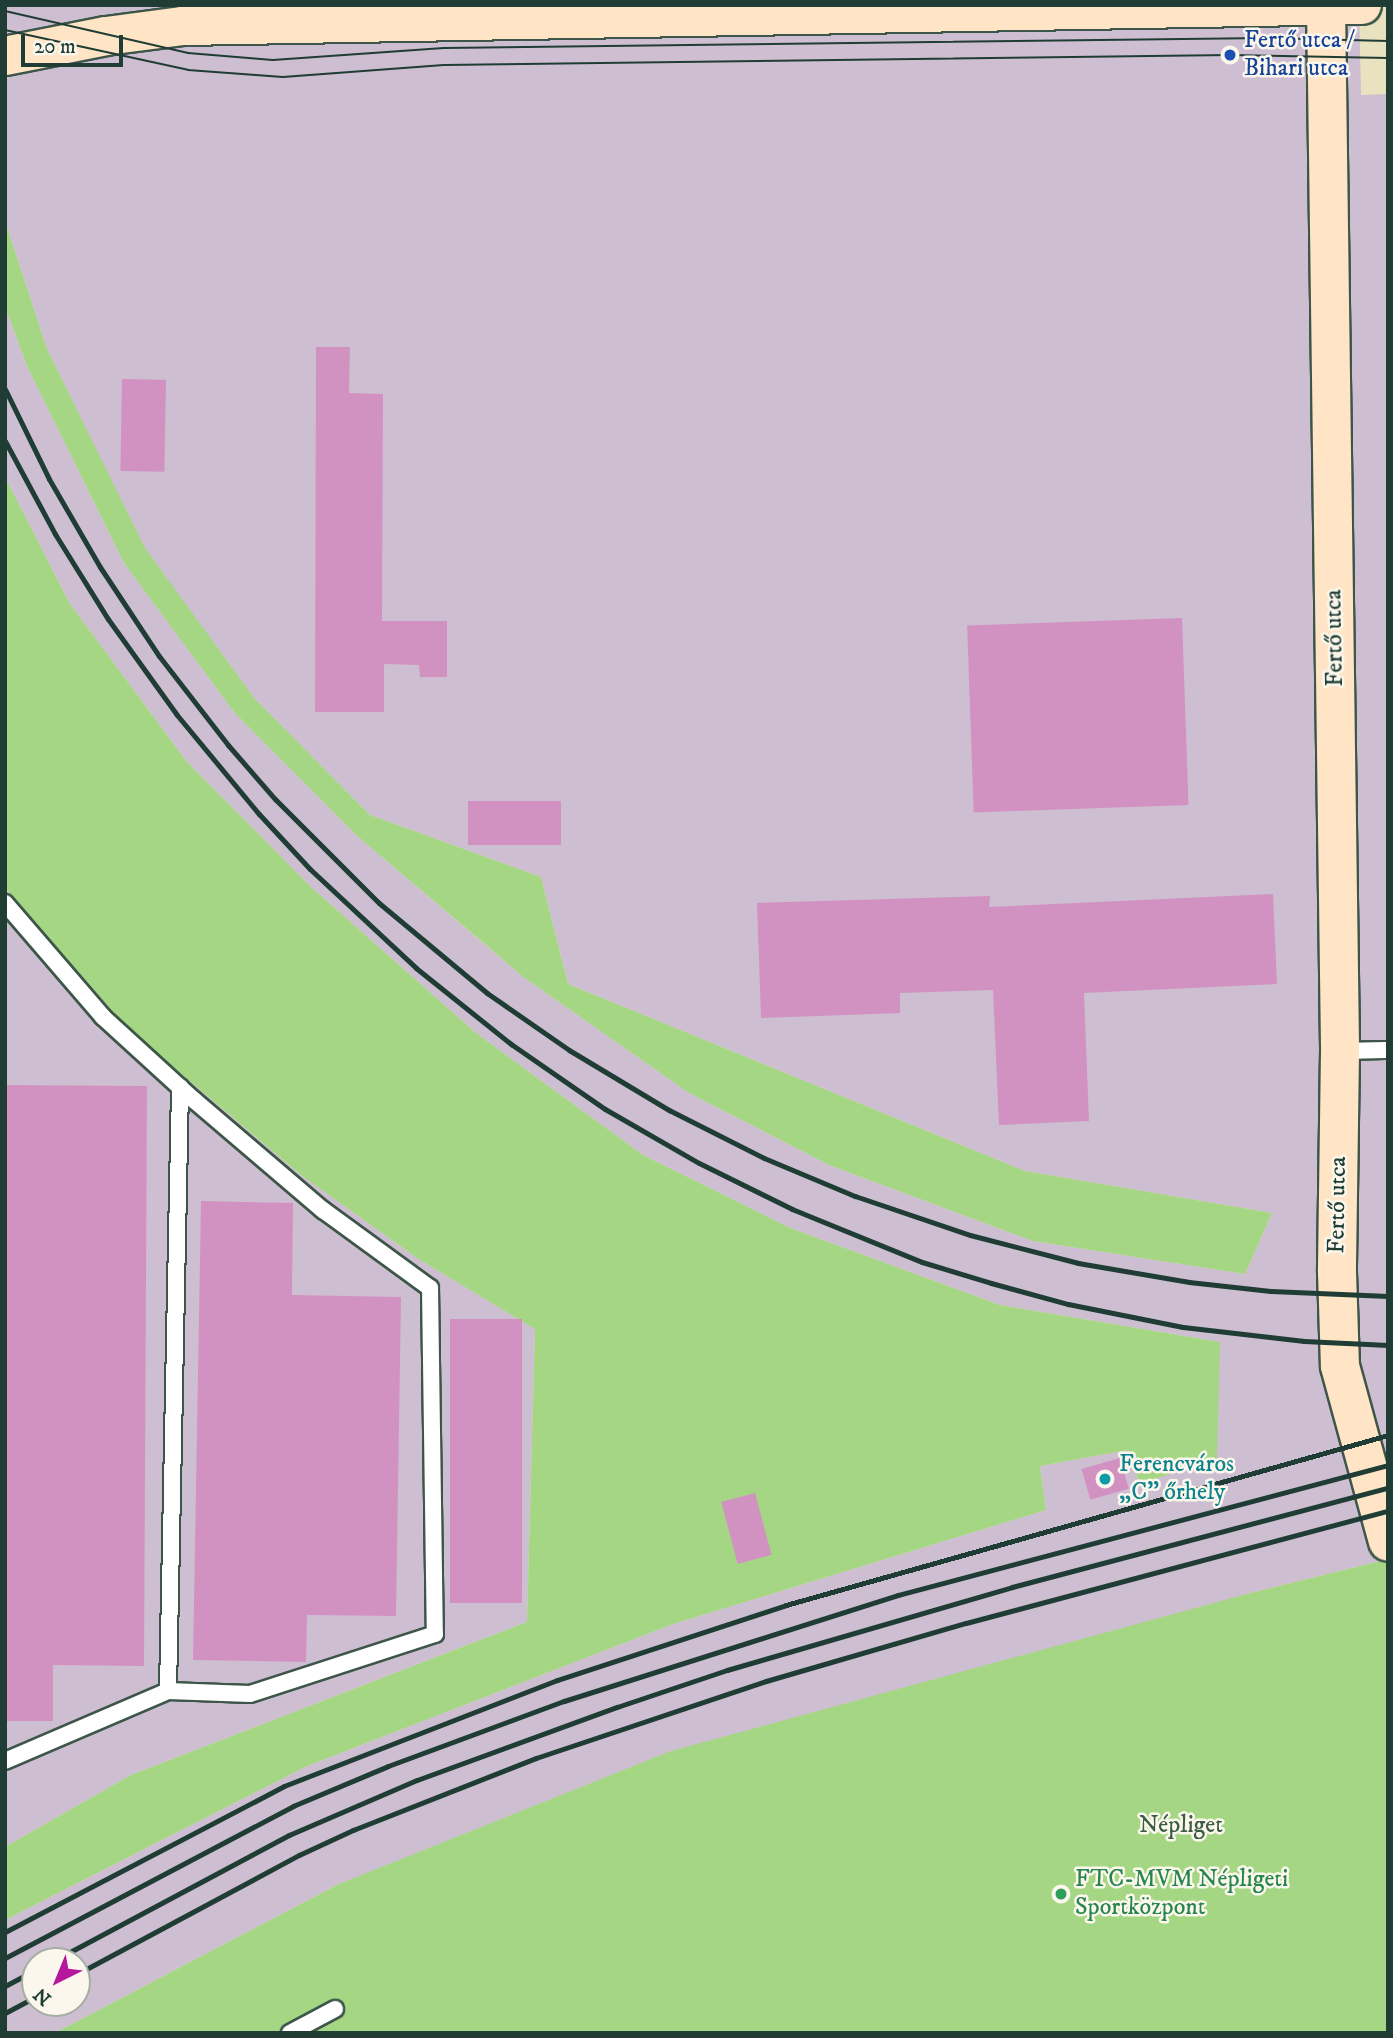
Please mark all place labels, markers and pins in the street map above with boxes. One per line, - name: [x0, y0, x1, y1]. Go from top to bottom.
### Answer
- place label: Fertő utca / Bihari utca: [1244, 27, 1353, 83]
- marker: Fertő utca / Bihari utca: [1222, 47, 1238, 63]
- place label: Ferencváros „C” őrhely: [1119, 1451, 1234, 1507]
- marker: Ferencváros „C” őrhely: [1097, 1471, 1113, 1487]
- place label: FTC-MVM Népligeti Sportközpont: [1075, 1866, 1288, 1922]
- marker: FTC-MVM Népligeti Sportközpont: [1053, 1886, 1069, 1902]

